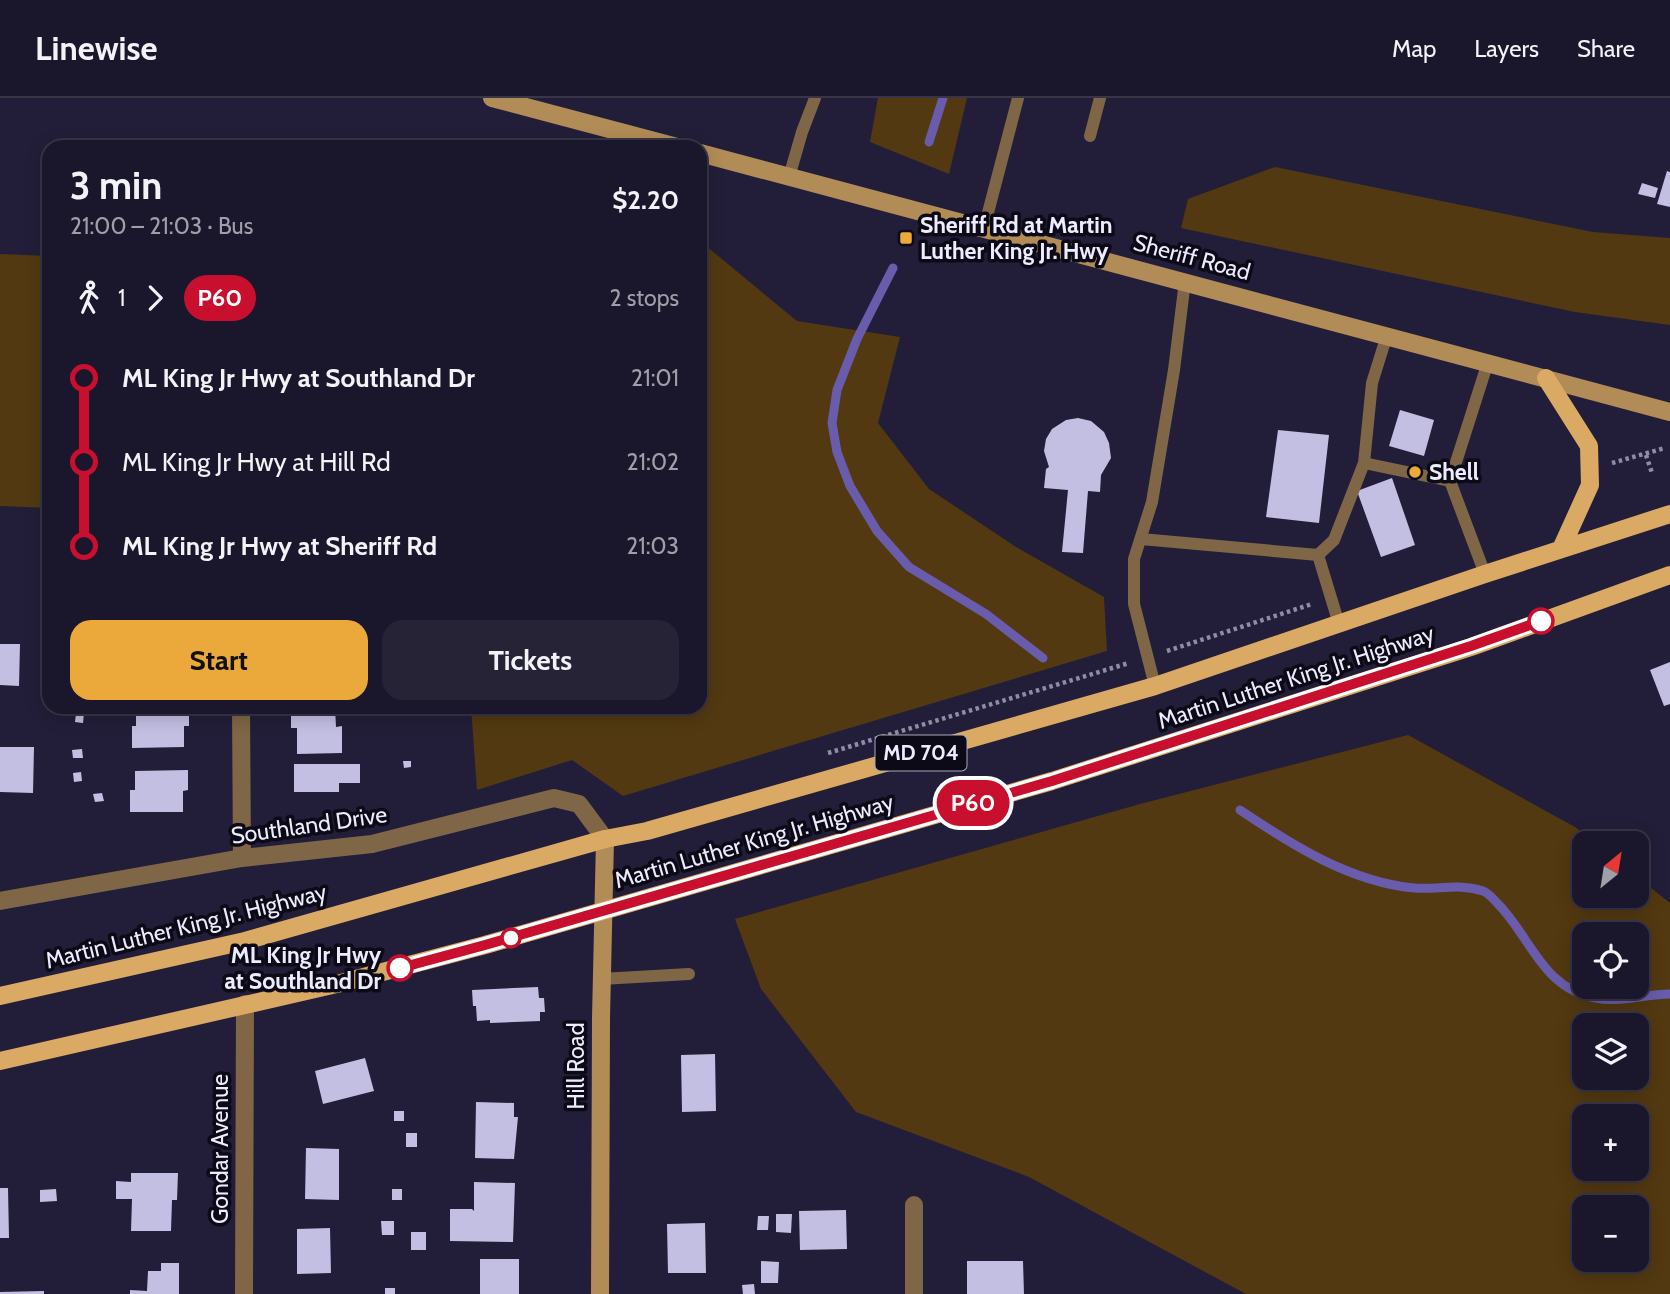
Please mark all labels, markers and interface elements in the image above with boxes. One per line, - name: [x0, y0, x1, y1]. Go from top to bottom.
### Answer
- text: Linewise: [35, 28, 157, 68]
- text: Map: [1392, 34, 1436, 63]
- text: Layers: [1474, 34, 1539, 63]
- text: Share: [1577, 34, 1635, 63]
- text: 3 min: [70, 162, 162, 209]
- text: $2.20: [612, 184, 679, 216]
- place label: Sheriff Rd at Martin Luther King Jr. Hwy: [920, 211, 1112, 265]
- text: 21:00 – 21:03 · Bus: [70, 212, 253, 240]
- street label: Sheriff Road: [1130, 228, 1254, 286]
- marker: Sheriff Rd at Martin Luther King Jr. Hwy: [898, 230, 914, 246]
- icon: walk: [70, 279, 108, 317]
- icon: forward: [136, 279, 174, 317]
- text: P60: [198, 283, 242, 312]
- text: 1: [118, 284, 126, 312]
- text: 2 stops: [610, 284, 679, 312]
- text: ML King Jr Hwy at Southland Dr: [122, 362, 475, 394]
- text: 21:01: [631, 364, 679, 392]
- text: ML King Jr Hwy at Hill Rd: [122, 446, 391, 478]
- text: 21:02: [627, 448, 679, 476]
- place label: Shell: [1429, 458, 1479, 486]
- marker: Shell: [1407, 464, 1423, 480]
- text: ML King Jr Hwy at Sheriff Rd: [122, 530, 437, 562]
- text: 21:03: [626, 532, 679, 560]
- unlabelled marker: [1528, 608, 1554, 634]
- street label: Martin Luther King Jr. Highway: [1154, 619, 1438, 735]
- button: Start: [70, 620, 368, 700]
- button: Tickets: [382, 620, 679, 700]
- road number: MD 704: [876, 736, 967, 770]
- line badge: P60: [933, 780, 1013, 826]
- street label: Martin Luther King Jr. Highway: [611, 788, 897, 894]
- text: P60: [951, 788, 995, 817]
- street label: Southland Drive: [229, 800, 389, 850]
- north arrow: [1572, 831, 1648, 908]
- map controls: [1572, 831, 1649, 1272]
- street label: Martin Luther King Jr. Highway: [42, 877, 330, 975]
- button: locate: [1572, 922, 1649, 999]
- unlabelled marker: [501, 928, 521, 948]
- place label: ML King Jr Hwy at Southland Dr: [224, 941, 382, 995]
- marker: ML King Jr Hwy at Southland Dr: [387, 955, 413, 981]
- button: layers: [1572, 1013, 1649, 1090]
- street label: Hill Road: [562, 1023, 590, 1109]
- street label: Gondar Avenue: [206, 1074, 234, 1224]
- button: +: [1572, 1104, 1649, 1181]
- button: −: [1572, 1195, 1649, 1272]

